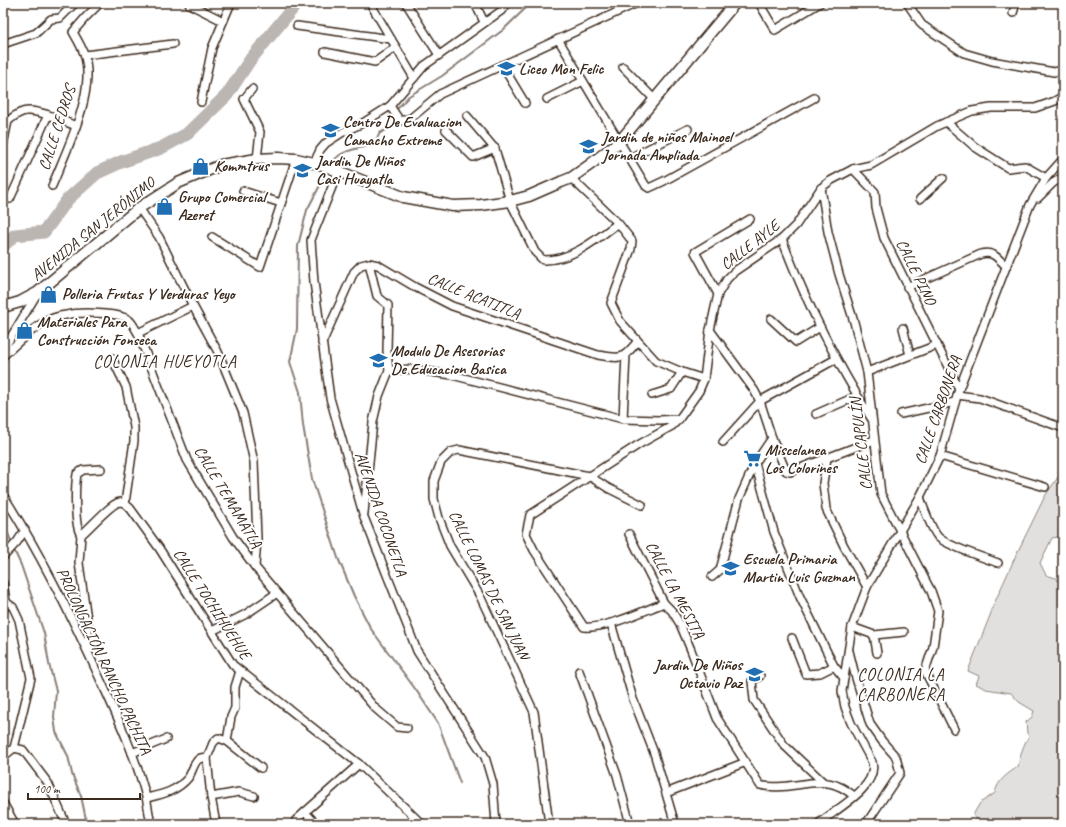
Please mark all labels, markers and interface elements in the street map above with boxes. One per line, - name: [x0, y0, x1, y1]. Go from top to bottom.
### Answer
- school or university icon: Liceo Mon Felic: [496, 59, 516, 79]
- place label: Liceo Mon Felic: [519, 59, 604, 79]
- street label: CALLE CEDROS: [34, 80, 81, 173]
- place label: Centro De Evaluacion Camacho Extreme: [343, 112, 462, 150]
- school or university icon: Centro De Evaluacion Camacho Extreme: [320, 121, 340, 141]
- place label: Jardin de niños Mainoel Jornada Ampliada: [601, 127, 735, 165]
- school or university icon: Jardin de niños Mainoel Jornada Ampliada: [579, 136, 599, 156]
- place label: Jardin De Niños Casi Huayatla: [315, 151, 405, 189]
- shop icon: Kommtrus: [191, 156, 211, 176]
- place label: Kommtrus: [214, 156, 271, 176]
- school or university icon: Jardin De Niños Casi Huayatla: [293, 160, 313, 180]
- street label: AVENIDA SAN JERÓNIMO: [27, 172, 161, 285]
- place label: Grupo Comercial Azeret: [178, 187, 269, 225]
- shop icon: Grupo Comercial Azeret: [155, 196, 175, 216]
- street label: CALLE AYLE: [716, 214, 786, 274]
- street label: CALLE PINO: [892, 236, 941, 310]
- street label: CALLE ACATITLA: [425, 268, 524, 324]
- shop icon: Polleria Frutas Y Verduras Yeyo: [39, 284, 59, 304]
- place label: Polleria Frutas Y Verduras Yeyo: [62, 284, 237, 304]
- place label: Materiales Para Construcción Fonseca: [37, 312, 157, 350]
- shop icon: Materiales Para Construcción Fonseca: [14, 321, 34, 341]
- place label: Modulo De Asesorias De Educacion Basica: [391, 341, 507, 379]
- school or university icon: Modulo De Asesorias De Educacion Basica: [368, 350, 388, 370]
- district label: COLONIA HUEYOTLA: [93, 351, 237, 372]
- street label: CALLE CARBONERA: [910, 352, 966, 467]
- street label: CALLE CAPULÍN: [845, 394, 877, 491]
- place label: Miscelanea Los Colorines: [765, 440, 839, 478]
- street label: CALLE TEMAMATLA: [190, 442, 267, 552]
- street label: AVENIDA COCONETLA: [350, 449, 412, 580]
- supermarket icon: Miscelanea Los Colorines: [742, 449, 762, 469]
- street label: CALLE LOMAS DE SAN JUAN: [444, 507, 535, 666]
- street label: CALLE LA MESITA: [641, 538, 709, 643]
- street label: CALLE TOCHIHUEHUE: [169, 545, 257, 665]
- place label: Escuela Primaria Martin Luis Guzman: [743, 549, 855, 587]
- school or university icon: Escuela Primaria Martin Luis Guzman: [720, 558, 740, 578]
- street label: PROLONGACIÓN RANCHO PACHITA: [52, 565, 156, 758]
- place label: Jardin De Niños Octavio Paz: [653, 655, 744, 693]
- school or university icon: Jardin De Niños Octavio Paz: [745, 664, 765, 684]
- district label: COLONIA LA CARBONERA: [857, 664, 945, 705]
- scale bar: [28, 775, 140, 801]
- text: 100 m: [34, 781, 61, 797]

